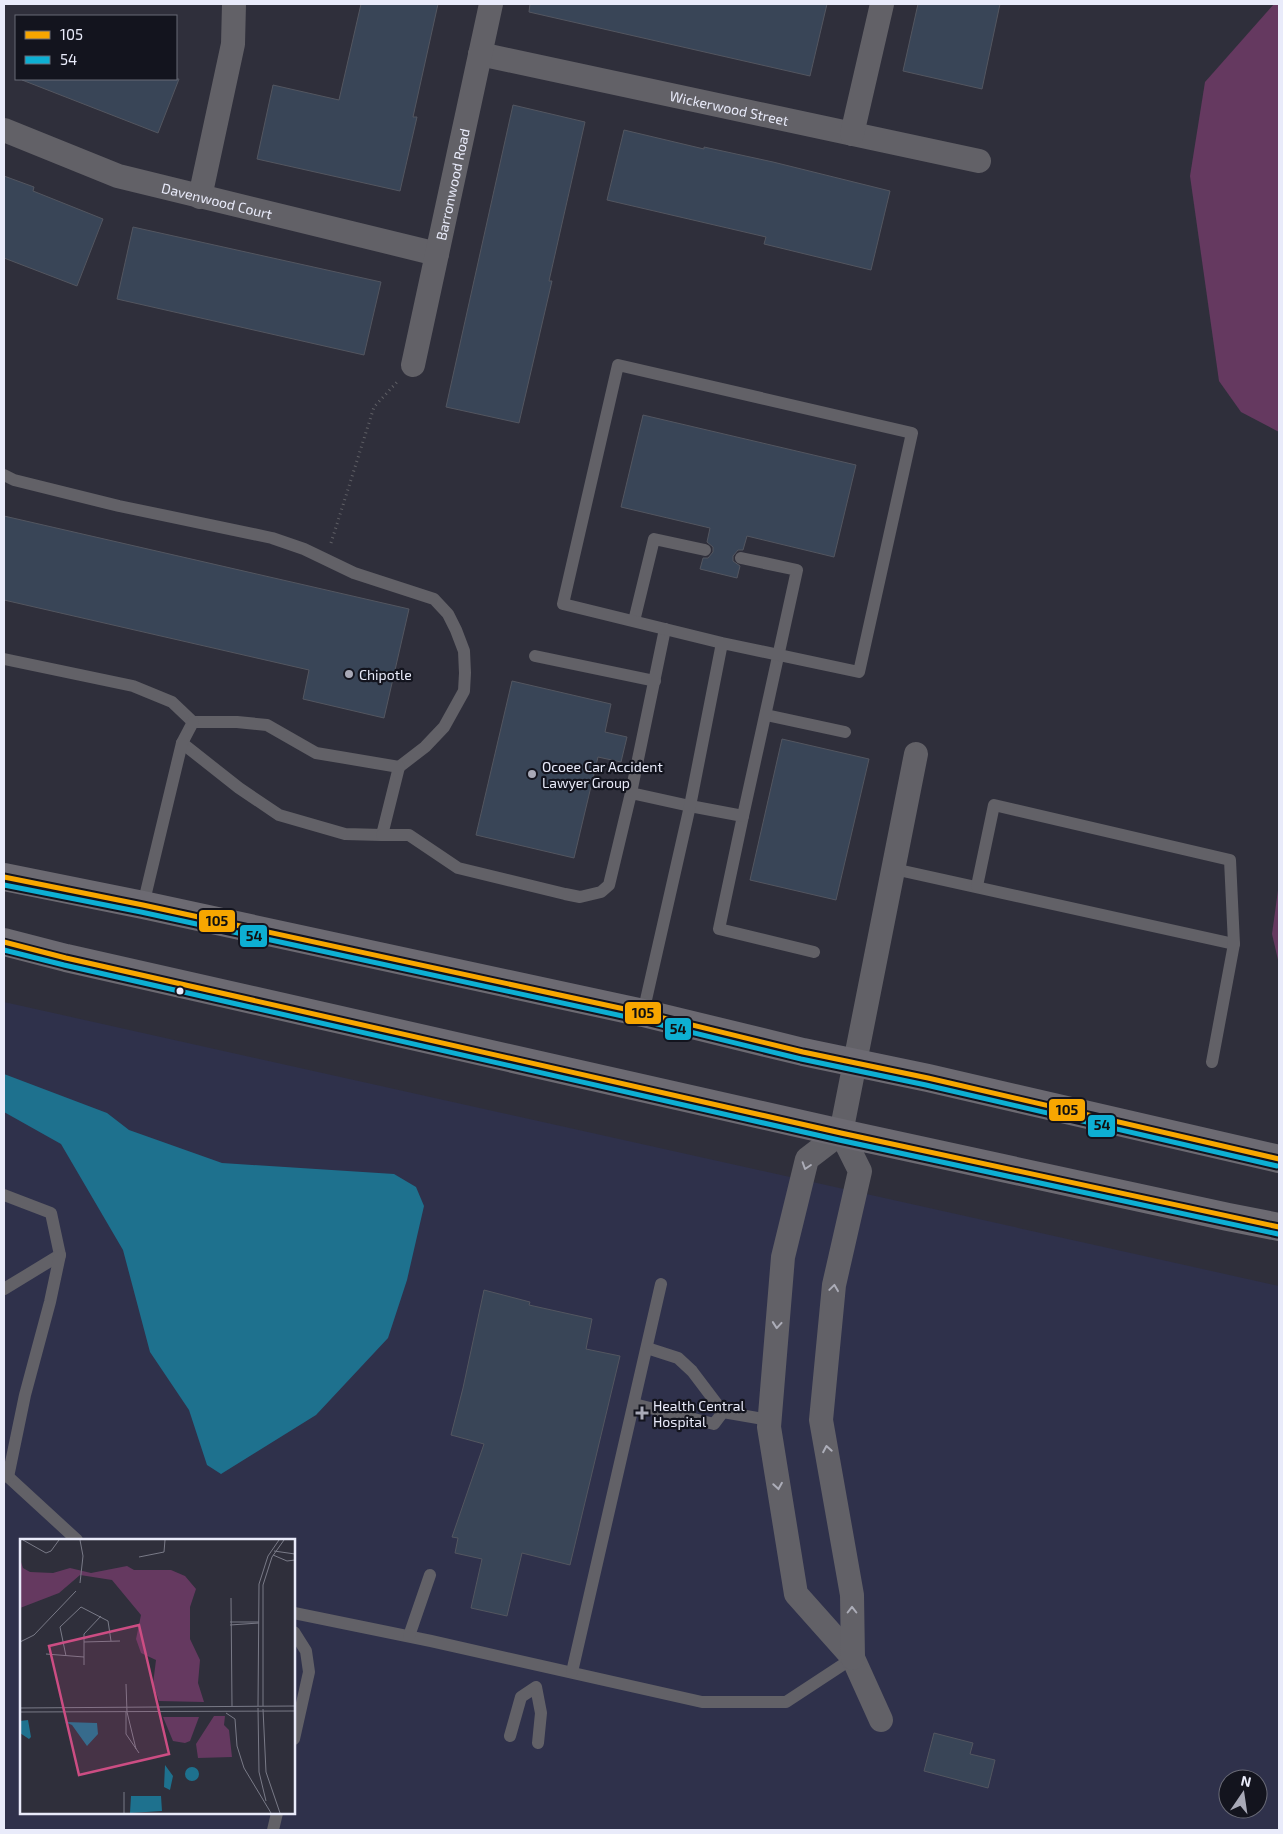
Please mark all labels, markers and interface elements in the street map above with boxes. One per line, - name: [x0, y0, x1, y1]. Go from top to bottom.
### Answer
- legend: [15, 15, 178, 80]
- text: 105: [60, 25, 83, 43]
- text: 54: [60, 50, 77, 68]
- street label: Wickerwood Street: [668, 86, 790, 128]
- street label: Barronwood Road: [432, 126, 472, 242]
- street label: Davenwood Court: [160, 179, 274, 222]
- place label: Chipotle: [359, 666, 412, 683]
- marker: Chipotle: [343, 668, 355, 680]
- place label: Ocoee Car Accident Lawyer Group: [542, 758, 663, 791]
- marker: Ocoee Car Accident Lawyer Group: [526, 768, 538, 780]
- line badge: 105: [198, 909, 236, 933]
- text: 105: [206, 912, 229, 929]
- line badge: 54: [239, 924, 268, 948]
- text: 54: [246, 927, 262, 944]
- unlabelled marker: [175, 986, 185, 996]
- line badge: 105: [624, 1001, 662, 1025]
- text: 105: [632, 1004, 655, 1021]
- line badge: 54: [664, 1017, 692, 1041]
- text: 54: [670, 1020, 686, 1037]
- line badge: 105: [1048, 1098, 1086, 1122]
- text: 105: [1056, 1101, 1079, 1118]
- line badge: 54: [1087, 1114, 1116, 1138]
- text: 54: [1094, 1116, 1110, 1133]
- one-way arrow: [802, 1161, 812, 1170]
- one-way arrow: [828, 1284, 839, 1292]
- one-way arrow: [772, 1321, 783, 1329]
- place label: Health Central Hospital: [653, 1397, 745, 1430]
- marker: Health Central Hospital: [635, 1406, 649, 1420]
- one-way arrow: [822, 1445, 832, 1454]
- one-way arrow: [773, 1482, 783, 1491]
- inset map: [20, 1539, 295, 1814]
- one-way arrow: [847, 1605, 857, 1613]
- north arrow: [1218, 1769, 1268, 1819]
- text: N: [1239, 1771, 1253, 1790]

